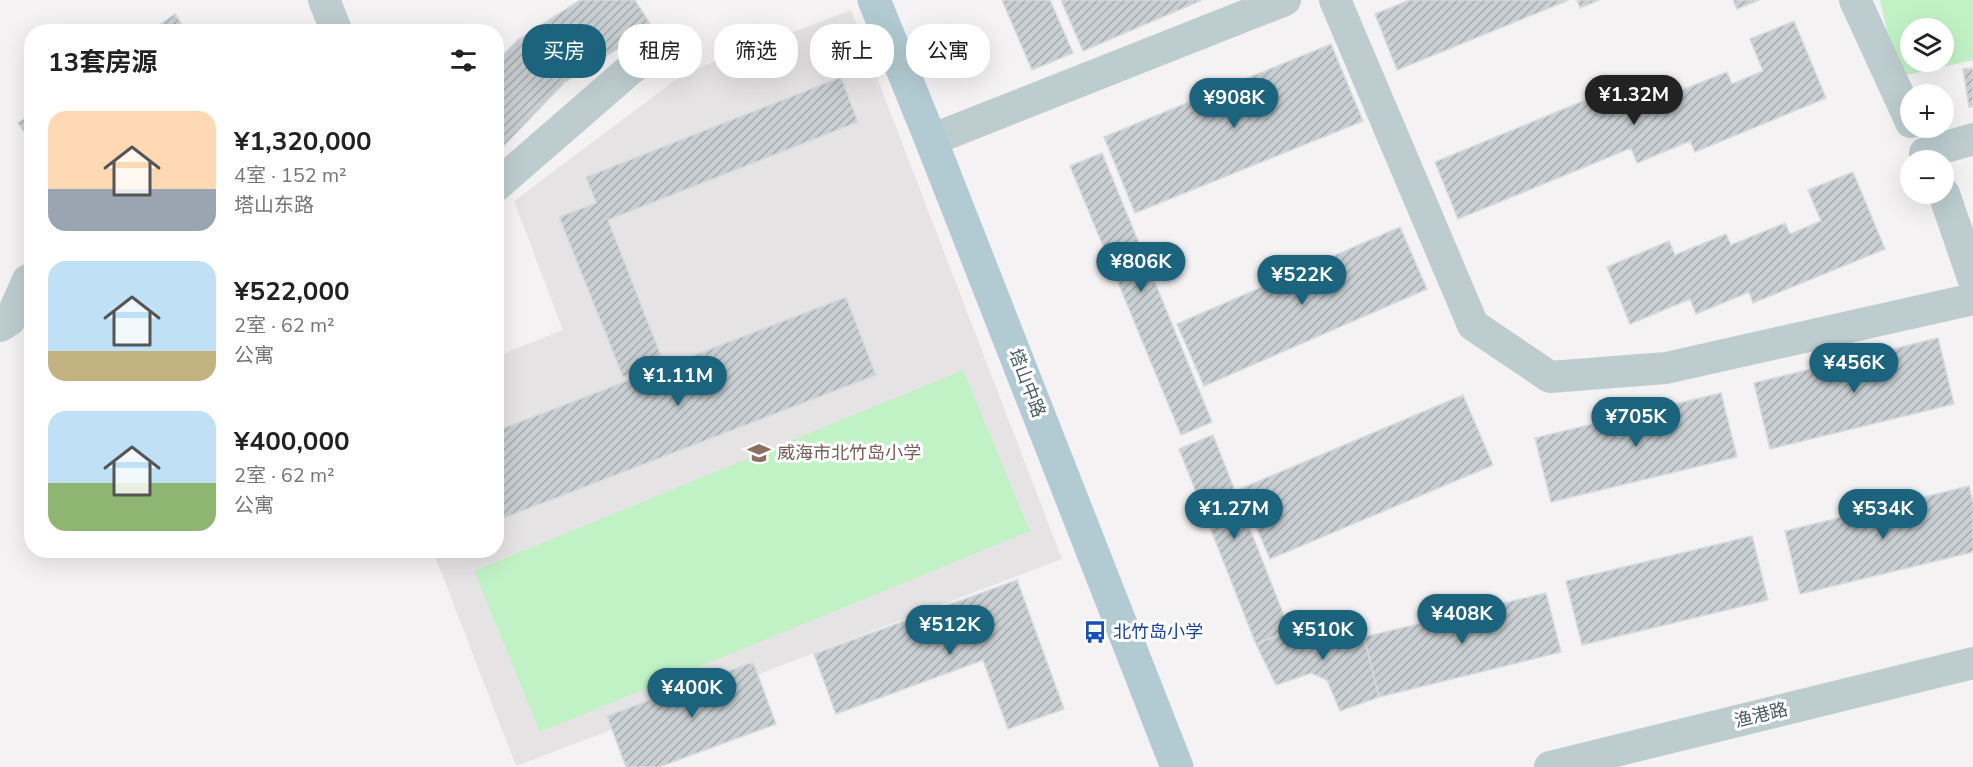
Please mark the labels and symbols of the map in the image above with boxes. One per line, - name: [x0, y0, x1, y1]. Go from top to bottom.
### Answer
- pin: ¥1.32M: [1585, 75, 1683, 126]
- pin: ¥908K: [1192, 78, 1276, 129]
- pin: ¥806K: [1099, 242, 1183, 293]
- pin: ¥522K: [1260, 255, 1344, 306]
- pin: ¥456K: [1812, 343, 1896, 394]
- street label: 塔山中路: [1003, 345, 1051, 421]
- pin: ¥1.11M: [629, 356, 727, 407]
- pin: ¥705K: [1594, 397, 1678, 448]
- school or university icon: 威海市北竹岛小学: [746, 440, 772, 466]
- place label: 威海市北竹岛小学: [777, 441, 921, 465]
- pin: ¥1.27M: [1185, 489, 1283, 540]
- pin: ¥534K: [1841, 489, 1925, 540]
- pin: ¥408K: [1420, 594, 1504, 645]
- pin: ¥512K: [908, 605, 992, 656]
- pin: ¥510K: [1281, 610, 1365, 661]
- bus stop icon: 北竹岛小学: [1082, 619, 1108, 645]
- place label: 北竹岛小学: [1113, 620, 1203, 644]
- pin: ¥400K: [650, 668, 734, 719]
- street label: 渔港路: [1732, 697, 1790, 733]

